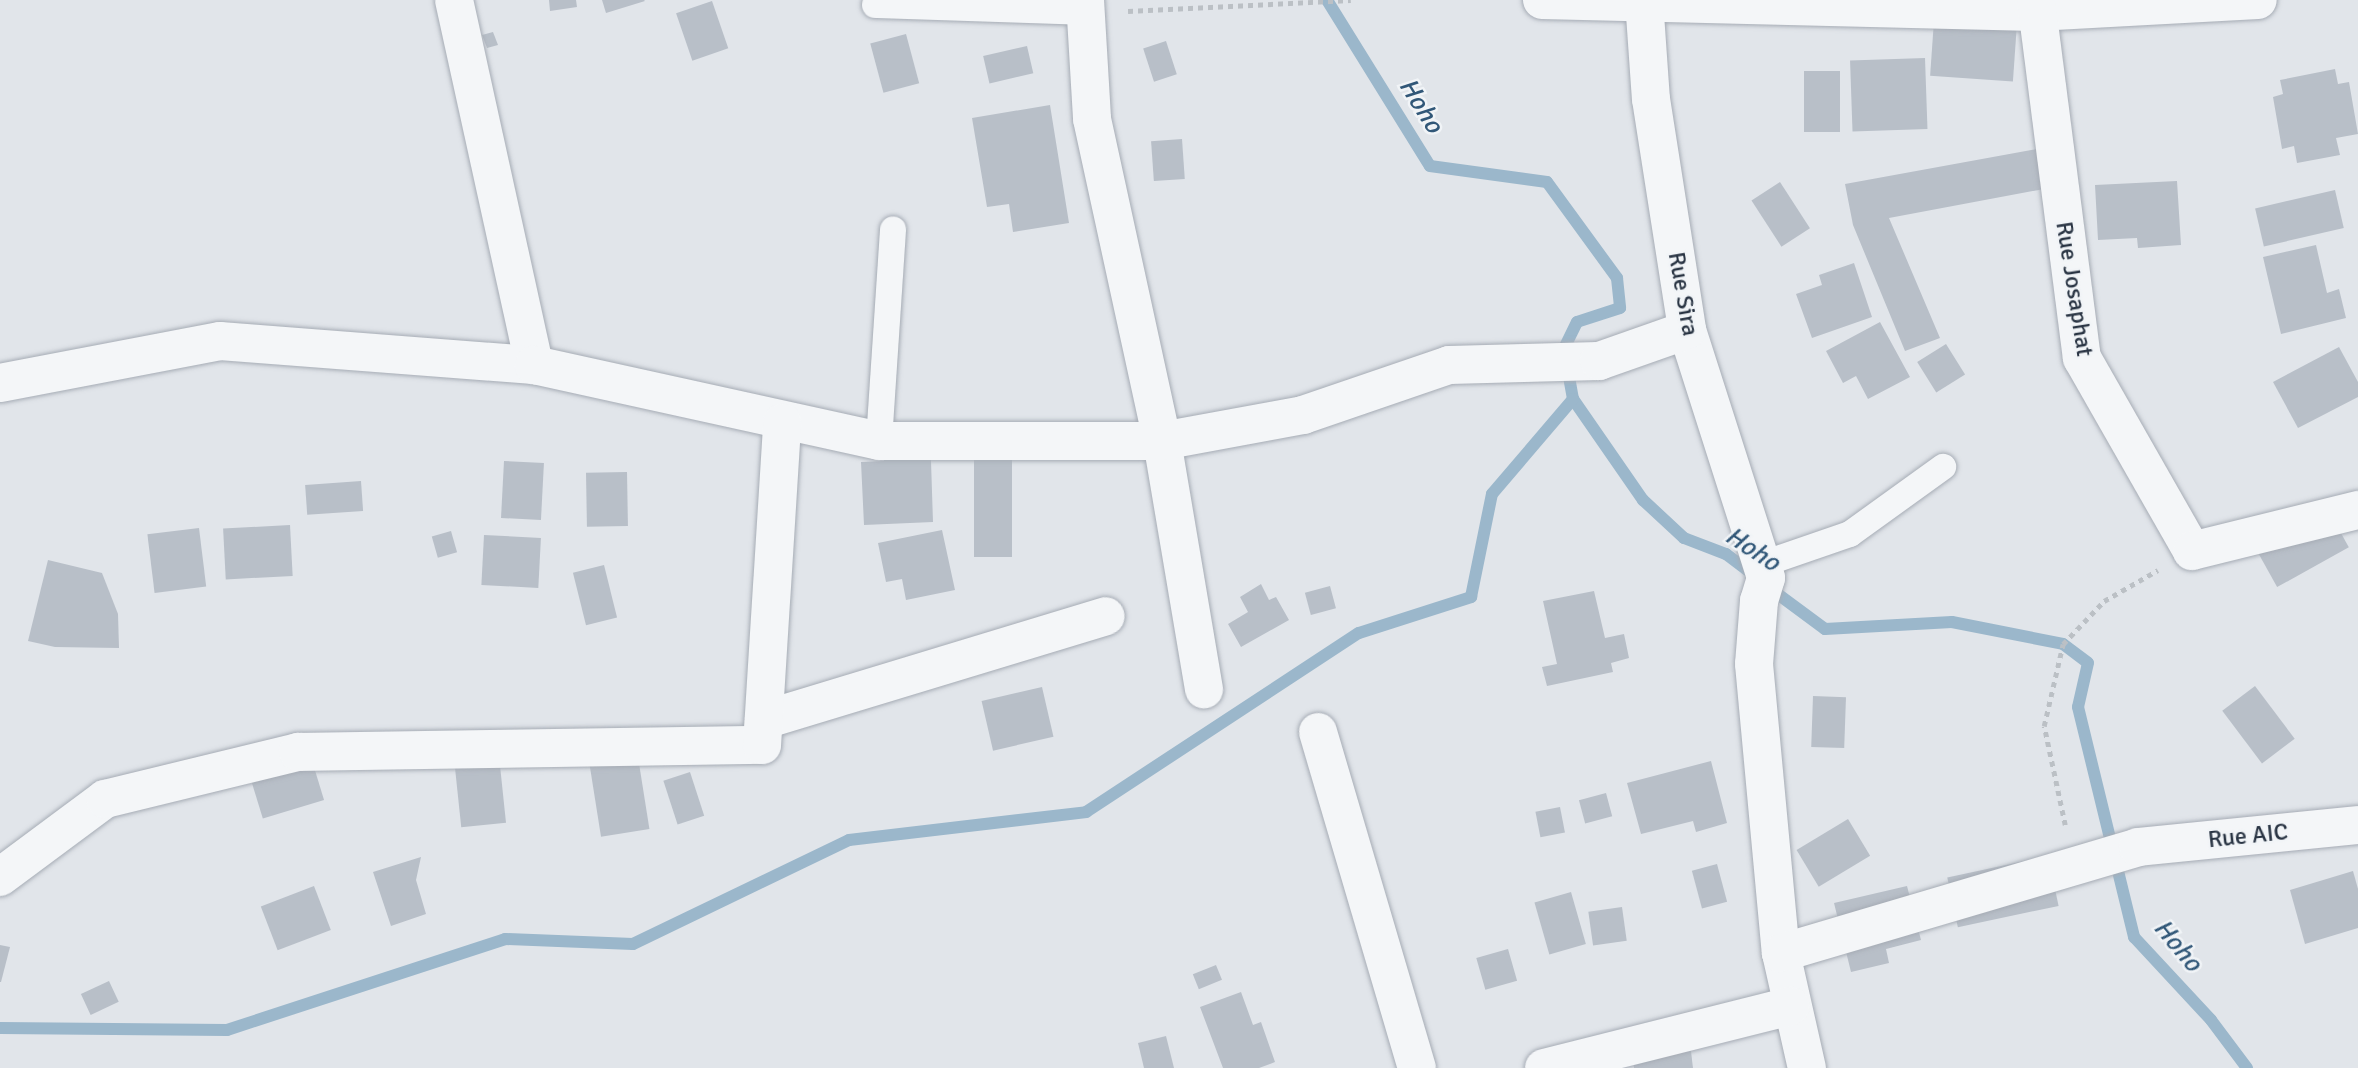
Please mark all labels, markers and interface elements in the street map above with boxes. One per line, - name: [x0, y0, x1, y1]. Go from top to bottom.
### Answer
- water label: Hoho: [1391, 73, 1449, 139]
- street label: Rue Josaphat: [2049, 219, 2099, 359]
- street label: Rue Sira: [1661, 250, 1705, 338]
- water label: Hoho: [1719, 521, 1785, 579]
- street label: Rue AIC: [2206, 817, 2290, 855]
- water label: Hoho: [2146, 913, 2208, 979]

